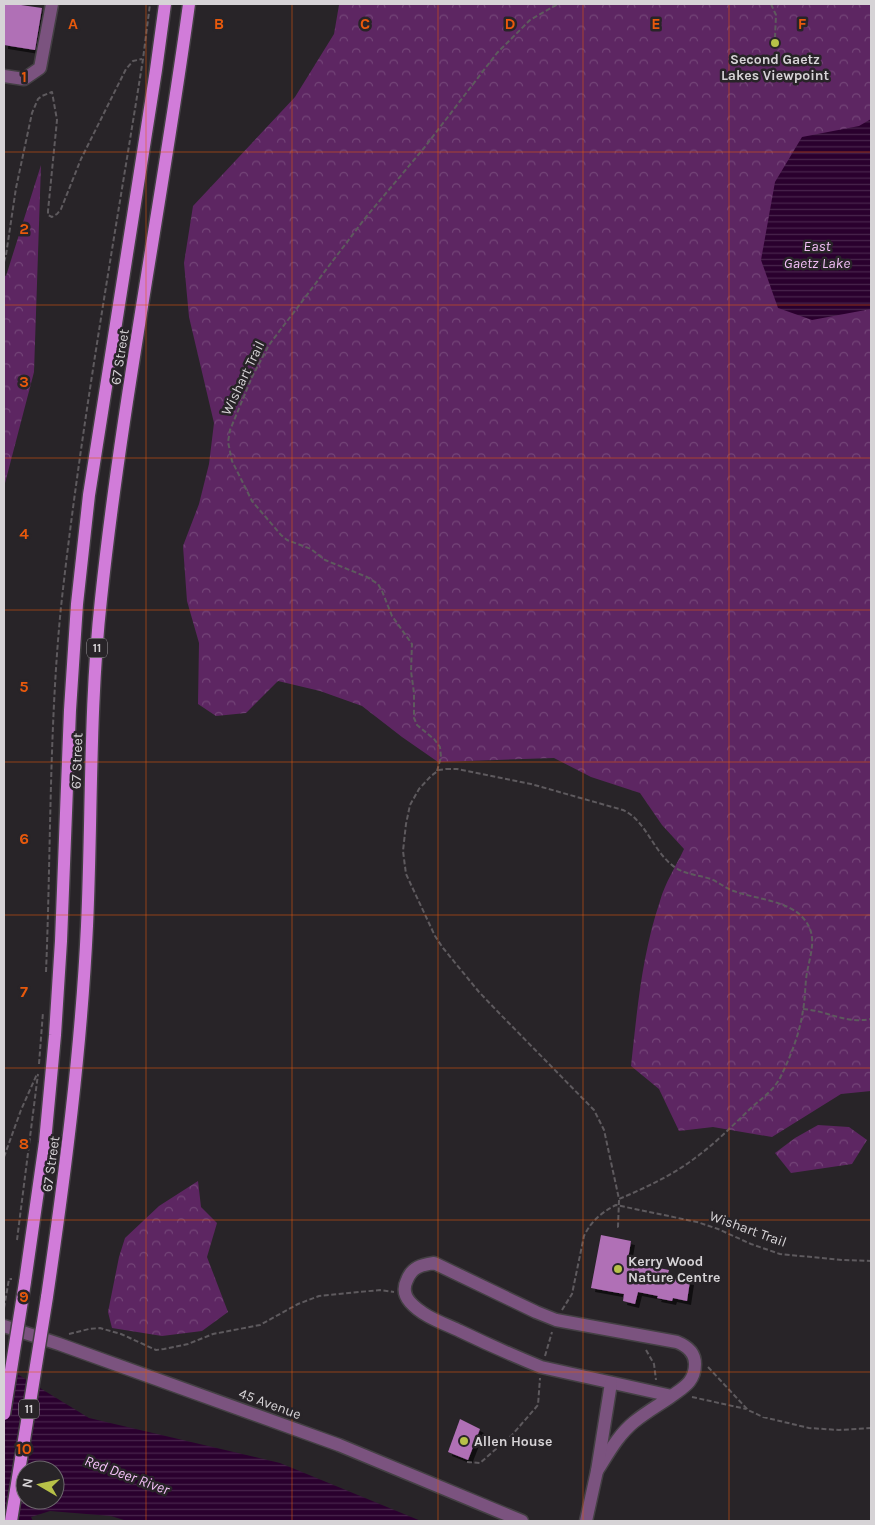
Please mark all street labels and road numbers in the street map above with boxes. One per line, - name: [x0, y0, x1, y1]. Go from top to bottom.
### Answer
- street label: 67 Street: [107, 328, 133, 386]
- street label: Wishart Trail: [218, 338, 268, 418]
- road number: 11: [87, 638, 107, 658]
- street label: 67 Street: [68, 733, 86, 789]
- street label: 67 Street: [39, 1135, 63, 1193]
- street label: Wishart Trail: [707, 1207, 789, 1251]
- street label: 45 Avenue: [236, 1385, 304, 1423]
- road number: 11: [19, 1400, 39, 1418]

